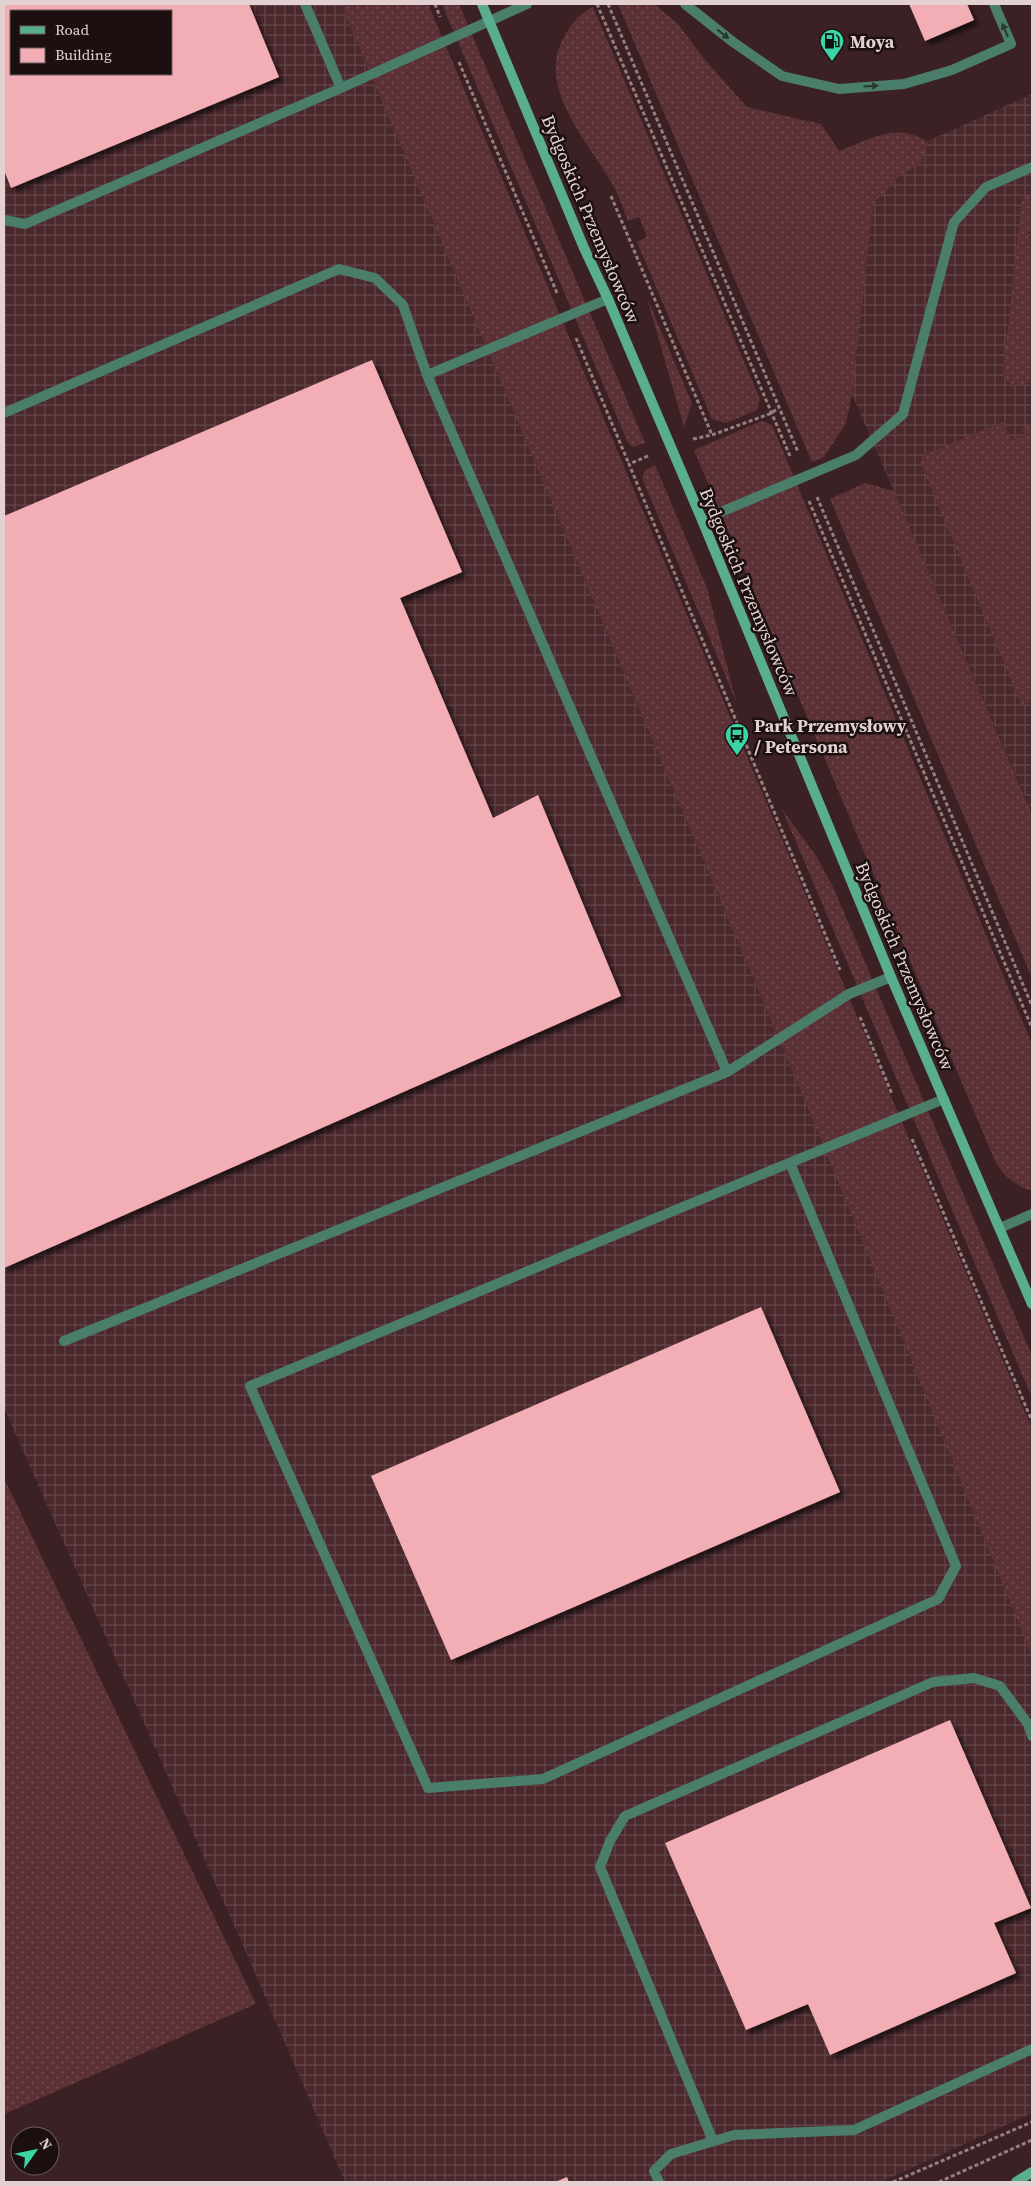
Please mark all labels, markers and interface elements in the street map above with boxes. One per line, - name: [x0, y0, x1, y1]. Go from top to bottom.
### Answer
- legend: [10, 10, 172, 75]
- text: Road: [55, 19, 89, 40]
- one-way arrow: [1000, 23, 1008, 37]
- fuel station icon: Moya: [819, 28, 845, 62]
- one-way arrow: [716, 29, 730, 39]
- place label: Moya: [850, 29, 895, 54]
- text: Building: [55, 44, 112, 65]
- one-way arrow: [863, 82, 879, 90]
- street label: Bydgoskich Przemysłowców: [536, 111, 646, 327]
- street label: Bydgoskich Przemysłowców: [694, 484, 804, 700]
- place label: Park Przemysłowy / Petersona: [754, 713, 907, 759]
- bus stop icon: Park Przemysłowy / Petersona: [724, 722, 750, 756]
- street label: Bydgoskich Przemysłowców: [850, 858, 960, 1074]
- north arrow: [10, 2126, 60, 2176]
- text: N: [35, 2134, 57, 2154]

